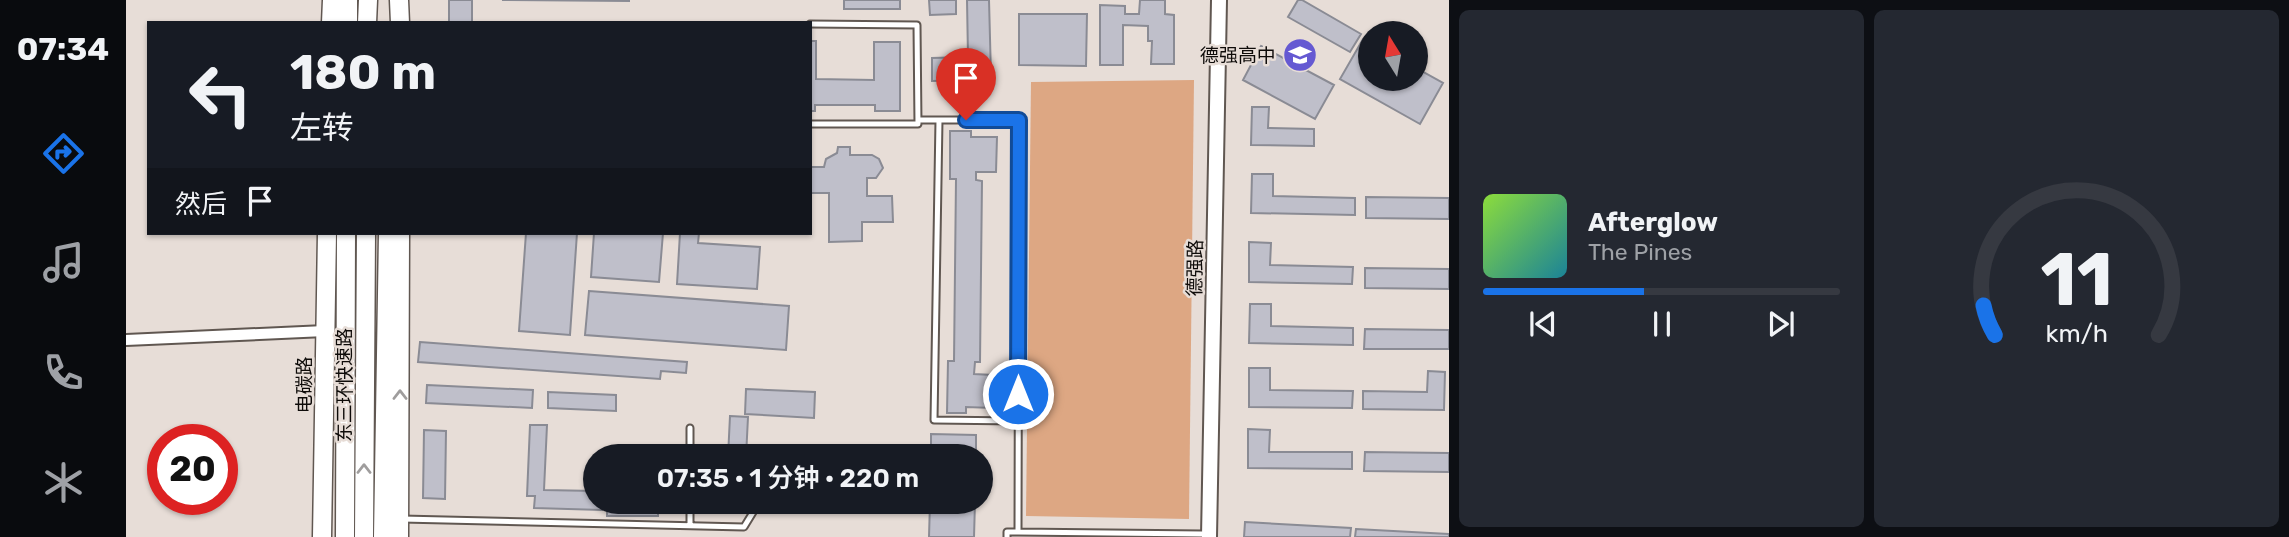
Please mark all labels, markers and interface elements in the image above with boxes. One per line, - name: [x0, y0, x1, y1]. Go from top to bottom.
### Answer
- north arrow: [1358, 21, 1428, 91]
- map controls: [1358, 21, 1428, 91]
- text: 07:34: [17, 30, 109, 68]
- school or university icon: 德强高中: [1281, 36, 1319, 74]
- text: 180 m: [290, 43, 436, 101]
- place label: 德强高中: [1200, 44, 1276, 67]
- pin: [936, 48, 996, 120]
- icon: left: [175, 49, 266, 140]
- icon: arrive: [947, 59, 985, 97]
- text: 左转: [290, 109, 354, 147]
- icon: directions: [39, 129, 88, 178]
- icon: arrive: [241, 182, 279, 220]
- text: 然后: [175, 189, 227, 220]
- text: Afterglow: [1588, 207, 1718, 238]
- text: 11: [2040, 237, 2113, 323]
- icon: music: [39, 238, 88, 287]
- text: The Pines: [1588, 238, 1692, 266]
- street label: 德强路: [1183, 239, 1207, 297]
- icon: previous: [1524, 305, 1562, 343]
- icon: pause: [1643, 305, 1681, 343]
- icon: next: [1762, 305, 1800, 343]
- text: km/h: [2045, 318, 2108, 347]
- street label: 东三环快速路: [333, 328, 356, 442]
- icon: phone: [39, 348, 88, 397]
- street label: 电碳路: [293, 356, 316, 414]
- position arrow: [981, 357, 1055, 431]
- one-way arrow: [392, 390, 408, 400]
- speed limit sign: 20: [147, 424, 238, 515]
- icon: climate: [39, 458, 88, 507]
- one-way arrow: [357, 463, 372, 474]
- text: 07:35 · 1 分钟 · 220 m: [657, 463, 919, 494]

